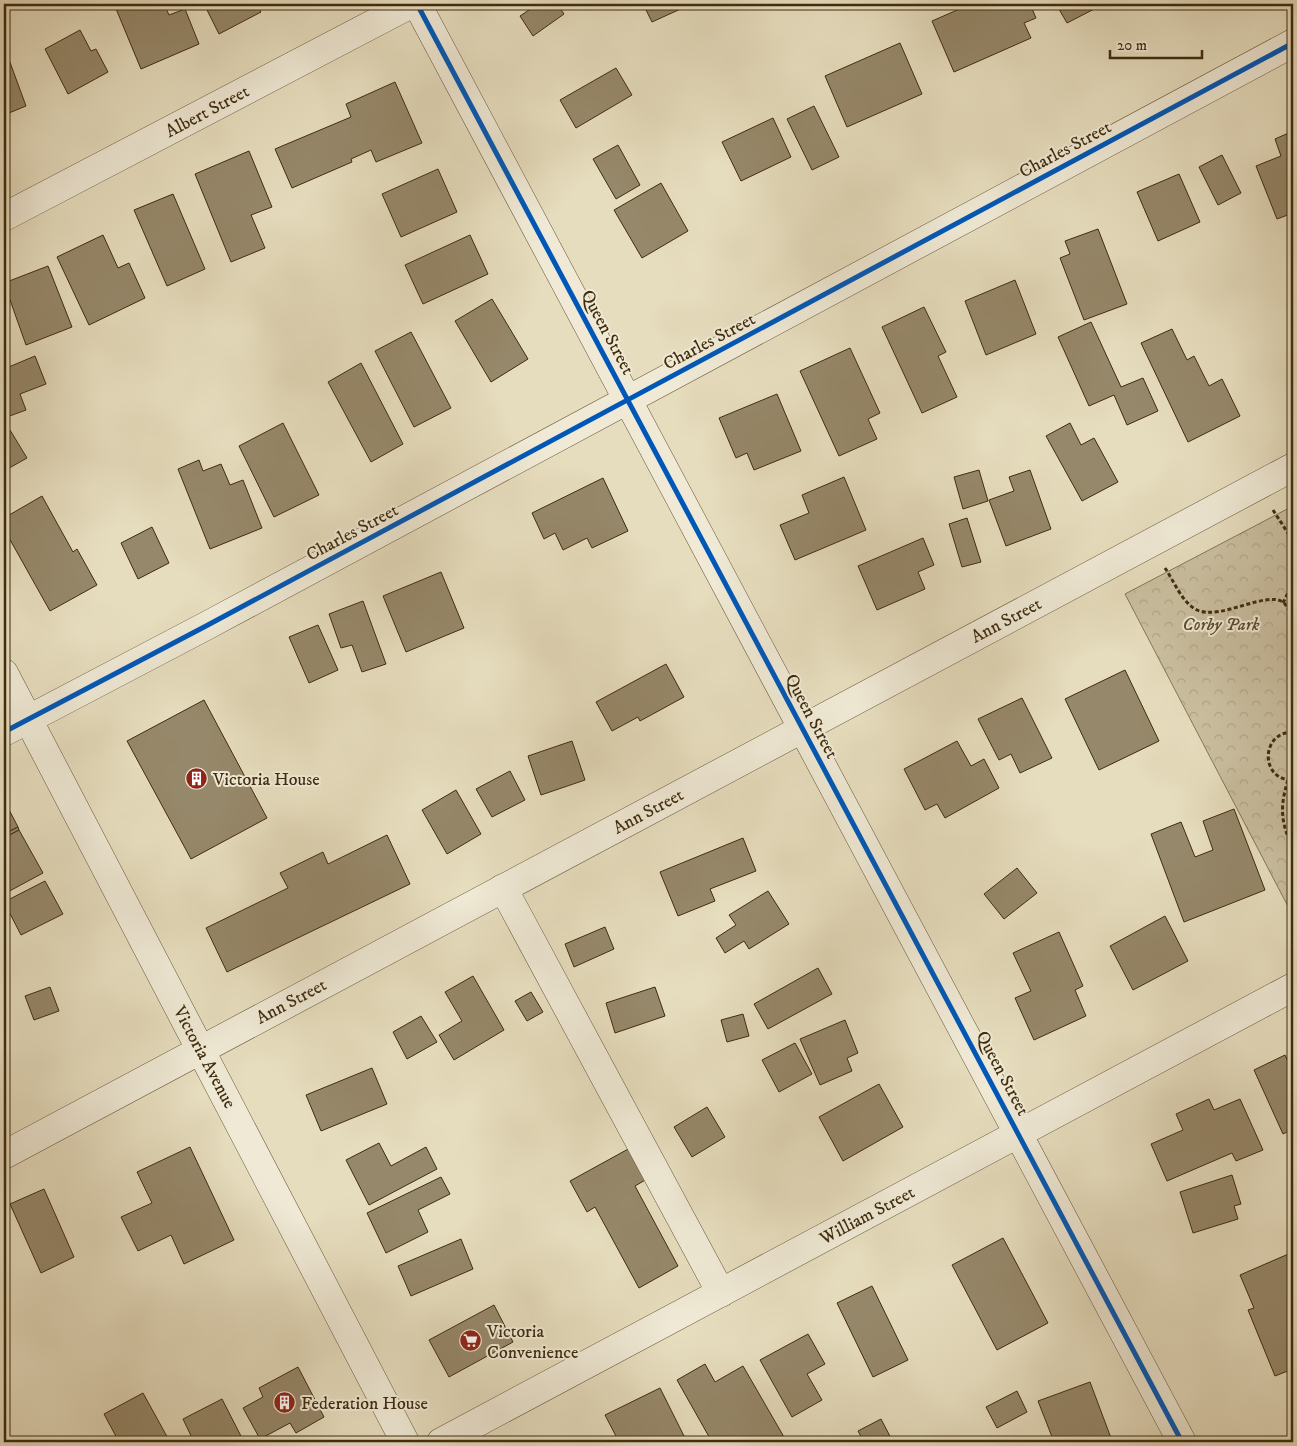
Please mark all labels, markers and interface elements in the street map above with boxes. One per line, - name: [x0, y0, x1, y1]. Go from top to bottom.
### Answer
- scale bar: [1110, 28, 1202, 60]
- text: 20 m: [1117, 36, 1147, 55]
- street label: Albert Street: [162, 81, 253, 143]
- street label: Charles Street: [1016, 116, 1115, 183]
- street label: Queen Street: [576, 286, 639, 379]
- street label: Charles Street: [660, 308, 759, 375]
- street label: Charles Street: [303, 499, 402, 566]
- street label: Ann Street: [967, 593, 1046, 649]
- park label: Corby Park: [1182, 614, 1260, 636]
- street label: Queen Street: [780, 670, 843, 763]
- building icon: Victoria House: [185, 767, 209, 791]
- place label: Victoria House: [212, 769, 320, 791]
- street label: Ann Street: [609, 784, 688, 840]
- street label: Ann Street: [252, 974, 331, 1030]
- street label: Victoria Avenue: [167, 1002, 240, 1112]
- street label: Queen Street: [971, 1027, 1034, 1120]
- street label: William Street: [815, 1182, 919, 1251]
- place label: Victoria Convenience: [486, 1321, 578, 1364]
- supermarket icon: Victoria Convenience: [459, 1329, 483, 1353]
- building icon: Federation House: [273, 1391, 297, 1415]
- place label: Federation House: [301, 1393, 428, 1415]

